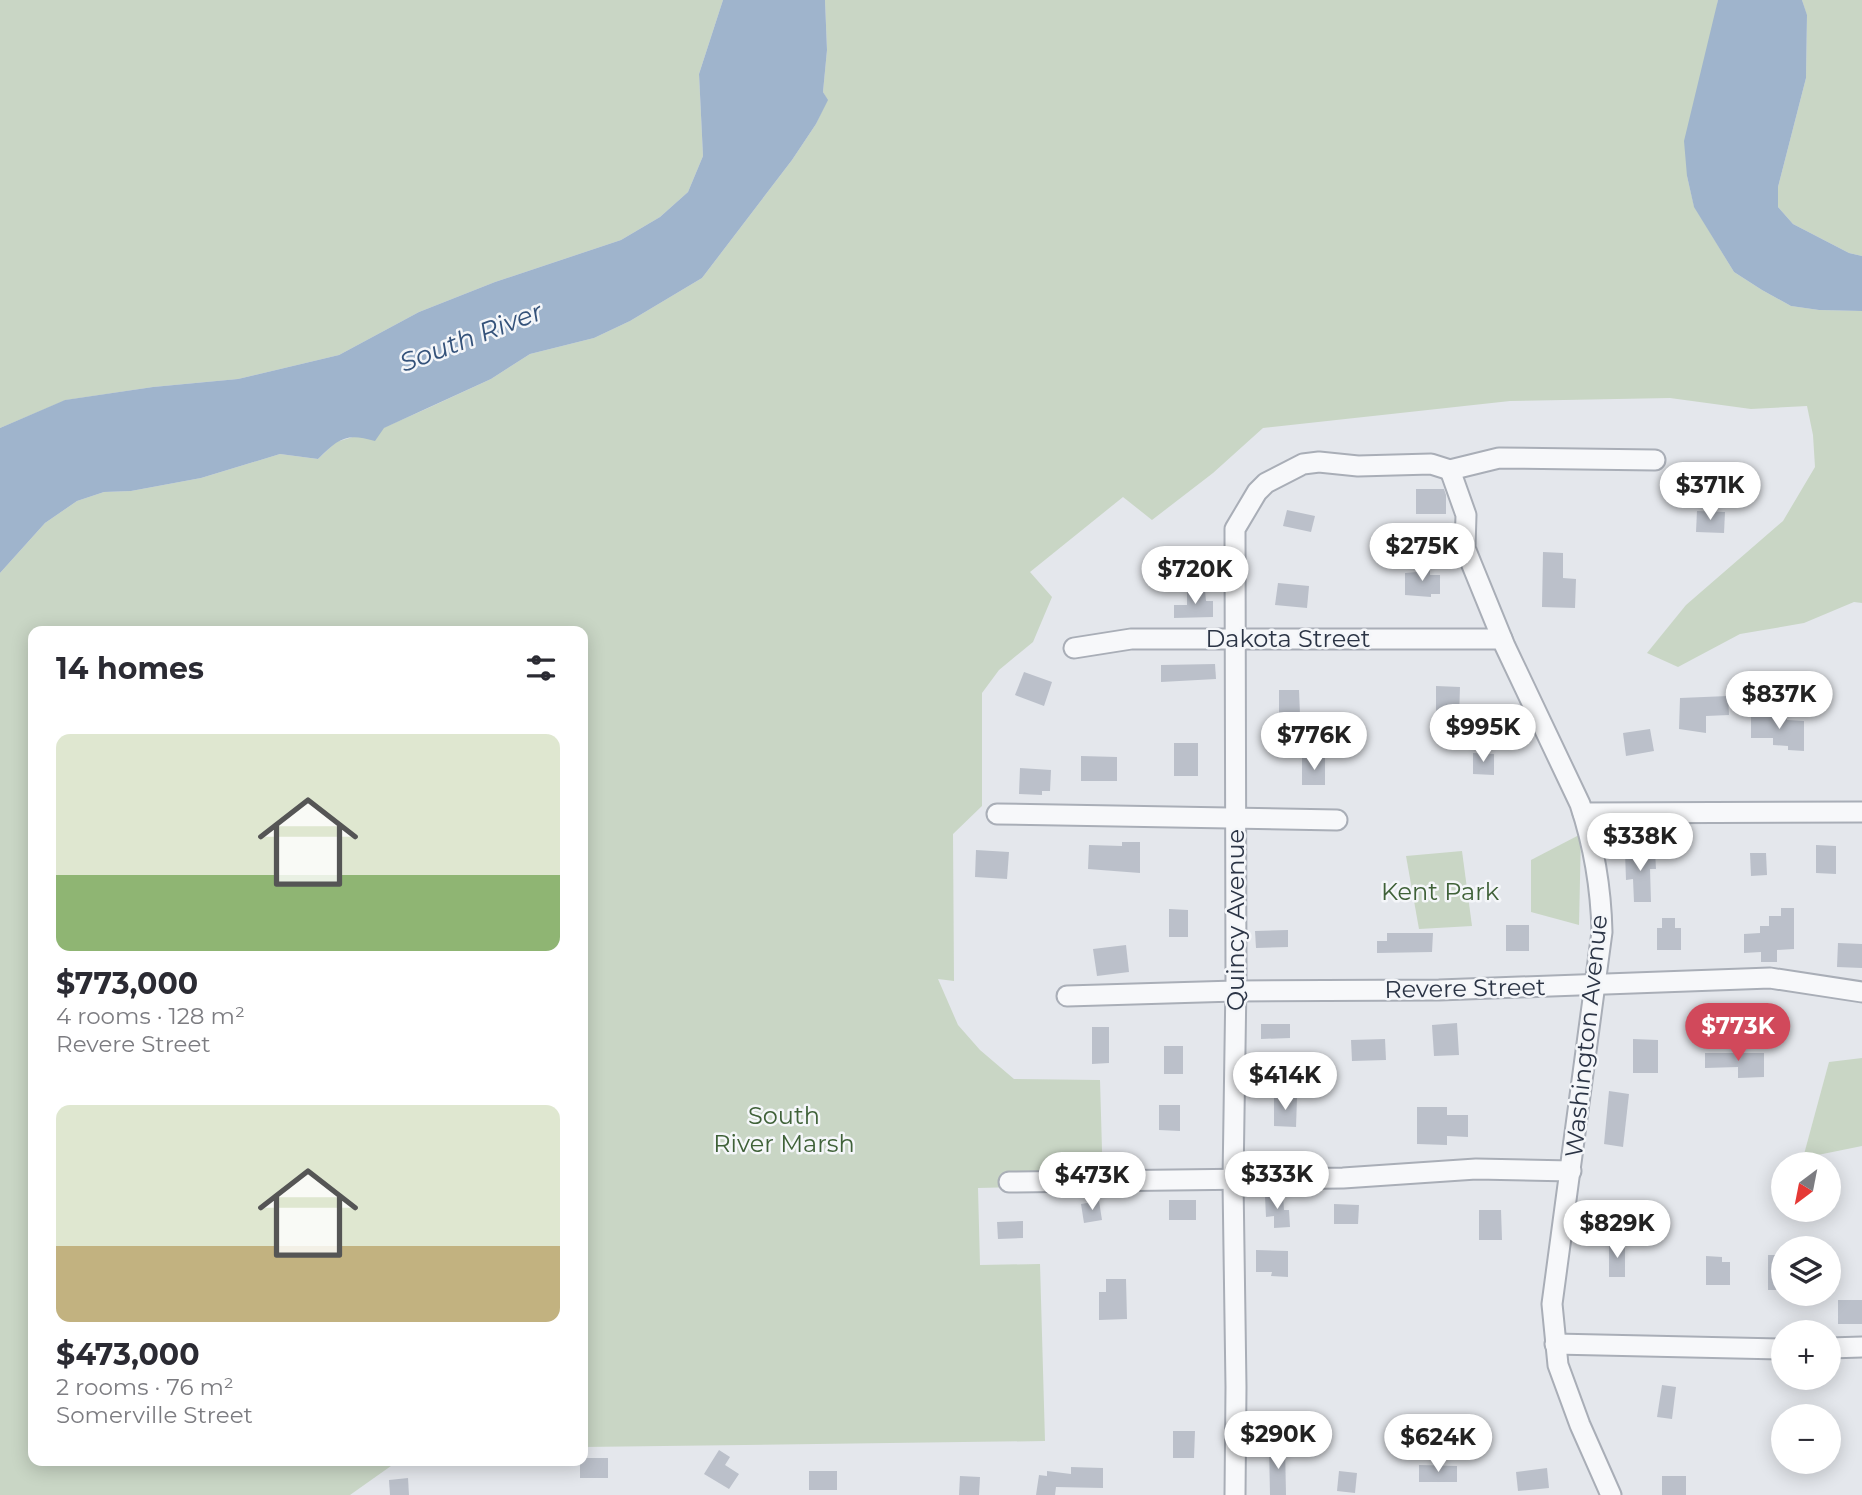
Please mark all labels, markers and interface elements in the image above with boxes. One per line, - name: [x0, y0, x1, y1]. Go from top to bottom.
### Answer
- water label: South River: [395, 295, 547, 379]
- pin: $371K: [1661, 462, 1759, 522]
- text: $371K: [1676, 471, 1744, 499]
- pin: $275K: [1373, 524, 1471, 583]
- text: $275K: [1386, 532, 1458, 560]
- pin: $720K: [1146, 546, 1244, 606]
- text: $720K: [1158, 555, 1232, 583]
- street label: Dakota Street: [1205, 624, 1371, 653]
- icon: filters: [522, 649, 560, 687]
- text: 14 homes: [56, 650, 204, 687]
- pin: $837K: [1730, 672, 1828, 731]
- text: $837K: [1742, 680, 1816, 708]
- pin: $995K: [1434, 704, 1532, 764]
- pin: $776K: [1265, 712, 1363, 772]
- text: $995K: [1446, 713, 1520, 741]
- text: $776K: [1277, 721, 1351, 749]
- icon: home: [245, 779, 371, 905]
- pin: $338K: [1591, 814, 1689, 873]
- text: $338K: [1603, 822, 1677, 850]
- street label: Quincy Avenue: [1221, 829, 1250, 1011]
- park label: Kent Park: [1381, 877, 1500, 906]
- street label: Washington Avenue: [1559, 913, 1613, 1159]
- text: $773,000: [56, 965, 198, 1002]
- street label: Revere Street: [1384, 972, 1546, 1004]
- text: 4 rooms · 128 m²: [56, 1002, 245, 1030]
- pin: $773K: [1689, 1004, 1787, 1063]
- text: $773K: [1701, 1012, 1775, 1040]
- text: Revere Street: [56, 1030, 211, 1058]
- pin: $414K: [1236, 1052, 1334, 1112]
- text: $414K: [1249, 1061, 1321, 1089]
- park label: South River Marsh: [713, 1101, 855, 1158]
- icon: home: [245, 1150, 371, 1276]
- pin: $473K: [1043, 1152, 1141, 1212]
- pin: $333K: [1228, 1152, 1326, 1211]
- north arrow: [1771, 1152, 1841, 1222]
- map controls: [1771, 1152, 1841, 1474]
- text: $333K: [1241, 1160, 1313, 1188]
- text: $473K: [1055, 1161, 1129, 1189]
- pin: $829K: [1568, 1200, 1666, 1260]
- text: $829K: [1579, 1209, 1655, 1237]
- button: layers: [1771, 1236, 1841, 1306]
- button: +: [1771, 1320, 1841, 1390]
- text: $473,000: [56, 1336, 200, 1373]
- text: 2 rooms · 76 m²: [56, 1373, 234, 1401]
- text: Somerville Street: [56, 1401, 253, 1429]
- button: −: [1771, 1404, 1841, 1474]
- pin: $290K: [1229, 1412, 1327, 1471]
- pin: $624K: [1389, 1414, 1487, 1474]
- text: $290K: [1240, 1420, 1316, 1448]
- text: $624K: [1400, 1423, 1476, 1451]

